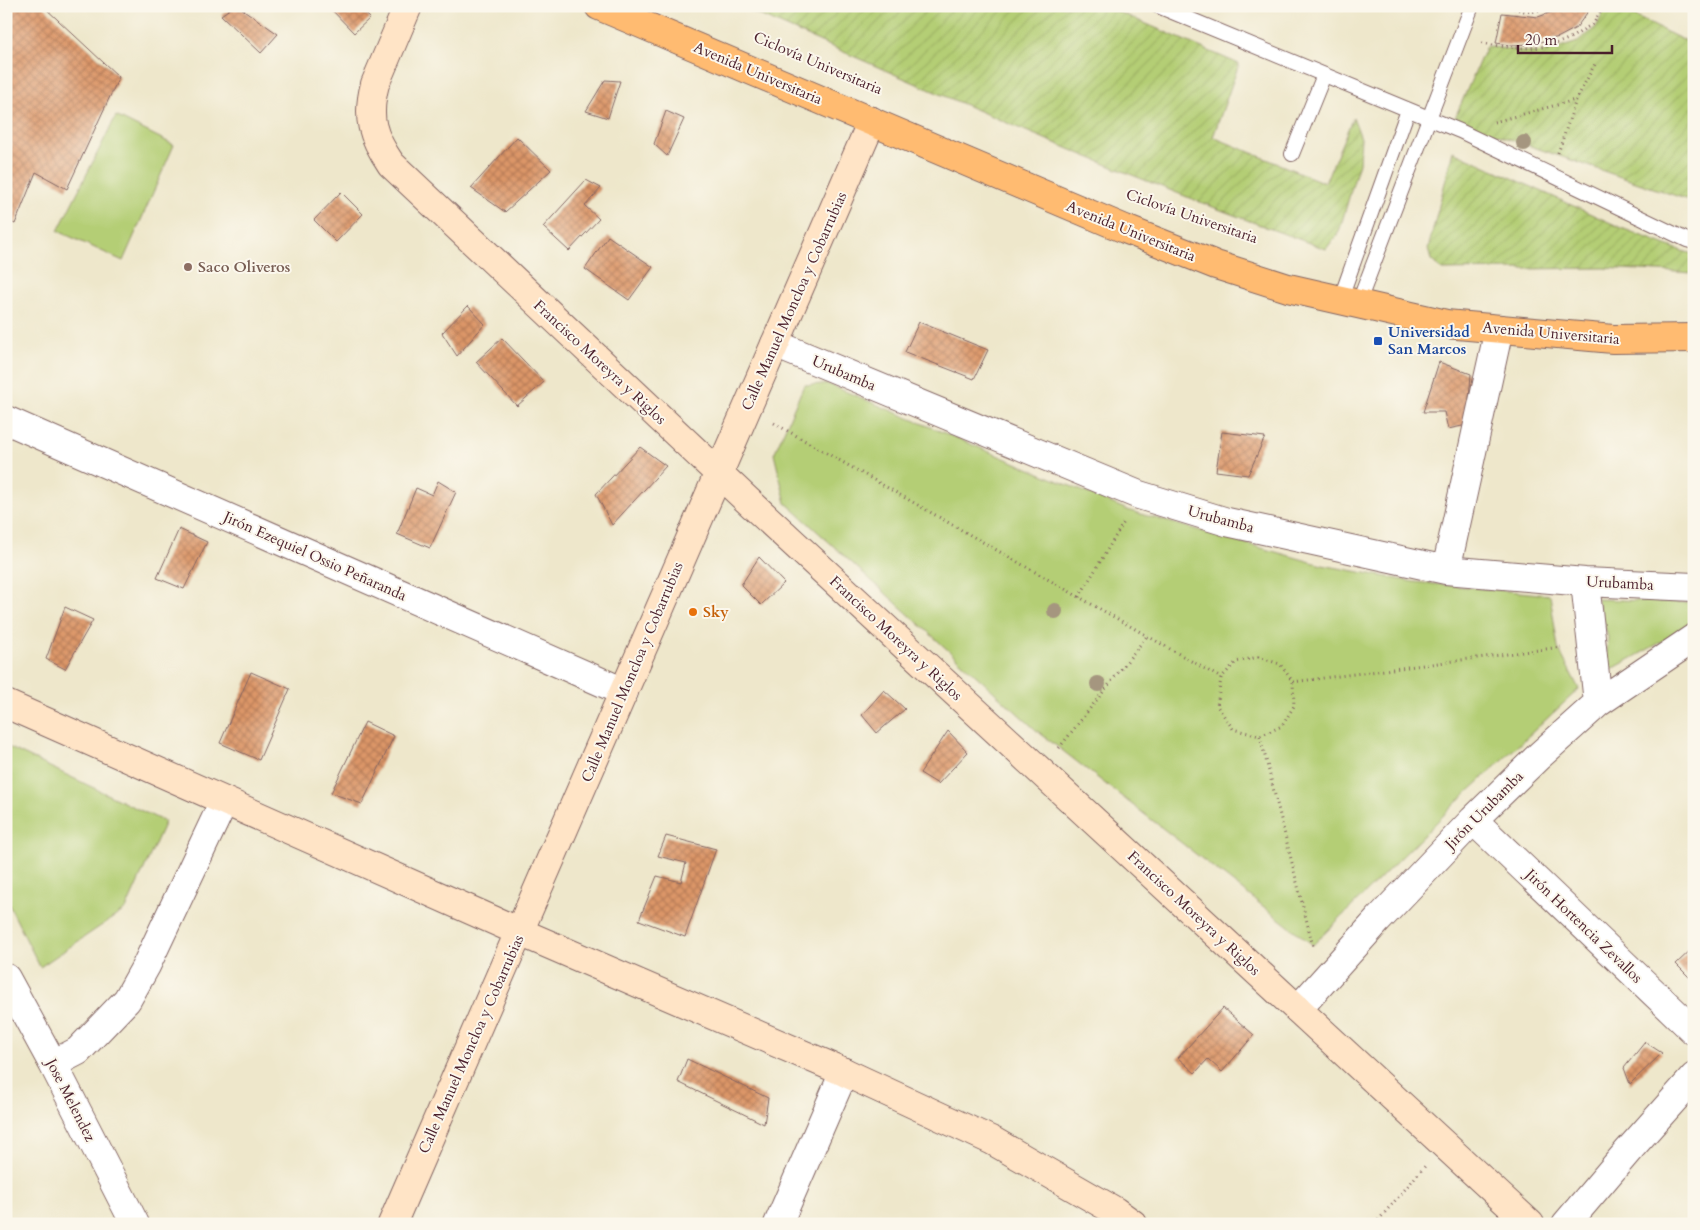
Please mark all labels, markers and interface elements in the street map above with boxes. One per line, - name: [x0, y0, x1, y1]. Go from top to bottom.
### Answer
- scale bar: [1518, 22, 1611, 54]
- street label: Ciclovía Universitaria: [750, 27, 886, 99]
- text: 20 m: [1525, 30, 1557, 50]
- street label: Avenida Universitaria: [691, 37, 826, 109]
- street label: Ciclovía Universitaria: [1123, 184, 1261, 248]
- street label: Calle Manuel Moncloa y Cobarrubias: [737, 188, 851, 414]
- street label: Avenida Universitaria: [1063, 196, 1199, 266]
- place label: Saco Oliveros: [198, 257, 290, 277]
- marker: Saco Oliveros: [182, 261, 194, 273]
- street label: Francisco Moreyra y Riglos: [529, 295, 671, 429]
- street label: Avenida Universitaria: [1481, 317, 1621, 349]
- place label: Universidad San Marcos: [1388, 322, 1470, 359]
- marker: Universidad San Marcos: [1372, 335, 1384, 347]
- street label: Urubamba: [809, 351, 880, 396]
- street label: Urubamba: [1186, 501, 1257, 538]
- street label: Jirón Ezequiel Ossio Peñaranda: [219, 506, 410, 606]
- street label: Calle Manuel Moncloa y Cobarrubias: [576, 559, 688, 785]
- street label: Francisco Moreyra y Riglos: [825, 571, 967, 705]
- street label: Urubamba: [1586, 571, 1655, 595]
- place label: Sky: [703, 602, 729, 622]
- marker: Sky: [687, 606, 699, 618]
- street label: Jirón Urubamba: [1439, 766, 1528, 855]
- street label: Francisco Moreyra y Riglos: [1123, 846, 1265, 980]
- street label: Jirón Hortencia Zevallos: [1520, 863, 1647, 987]
- street label: Calle Manuel Moncloa y Cobarrubias: [414, 931, 528, 1157]
- street label: Jose Melendez: [41, 1053, 101, 1145]

